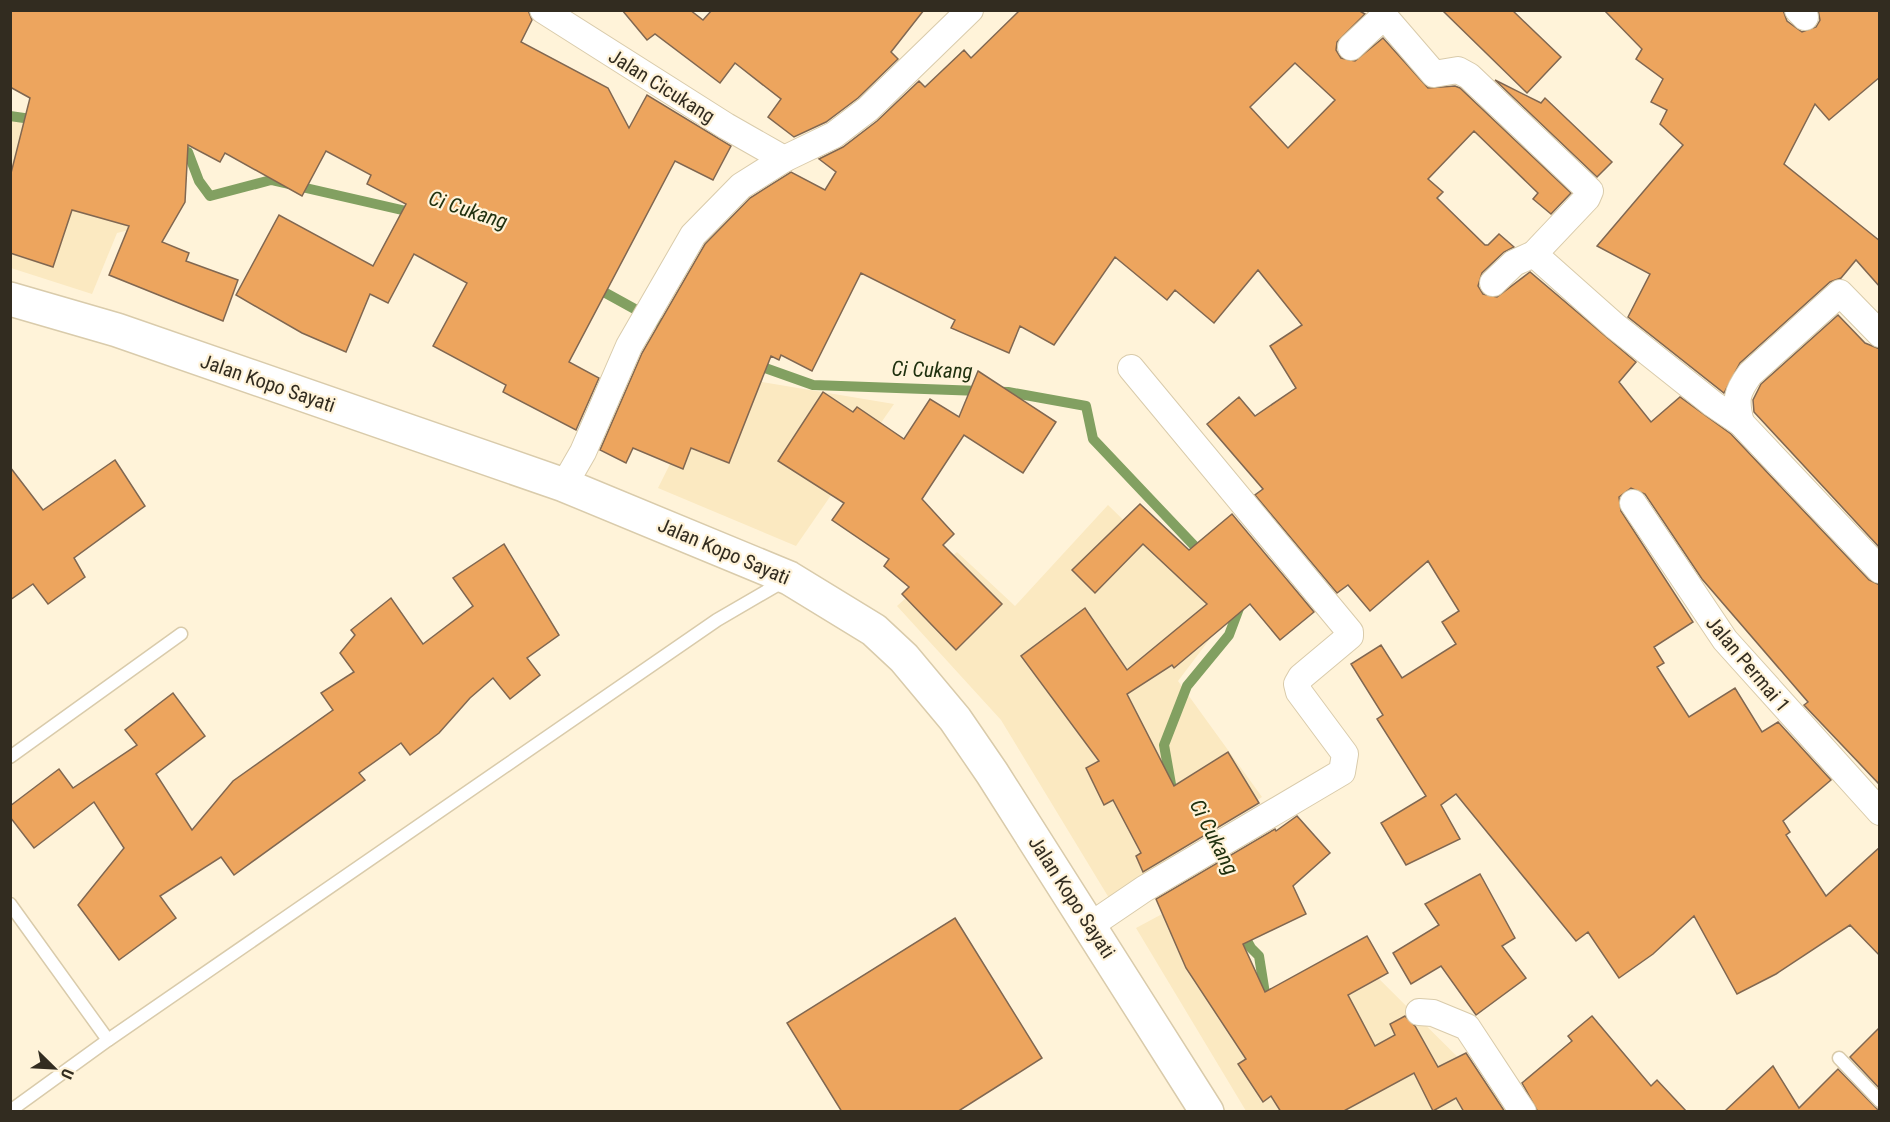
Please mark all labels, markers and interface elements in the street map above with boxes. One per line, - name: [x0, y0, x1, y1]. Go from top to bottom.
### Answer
- street label: Jalan Cicukang: [604, 44, 720, 128]
- water label: Ci Cukang: [426, 186, 510, 234]
- street label: Jalan Kopo Sayati: [197, 349, 339, 417]
- water label: Ci Cukang: [891, 357, 973, 383]
- street label: Jalan Kopo Sayati: [654, 512, 794, 590]
- street label: Jalan Permai 1: [1701, 611, 1795, 717]
- water label: Ci Cukang: [1185, 795, 1243, 879]
- street label: Jalan Kopo Sayati: [1024, 831, 1120, 963]
- north arrow: [24, 1038, 84, 1098]
- text: U: [57, 1066, 78, 1082]

